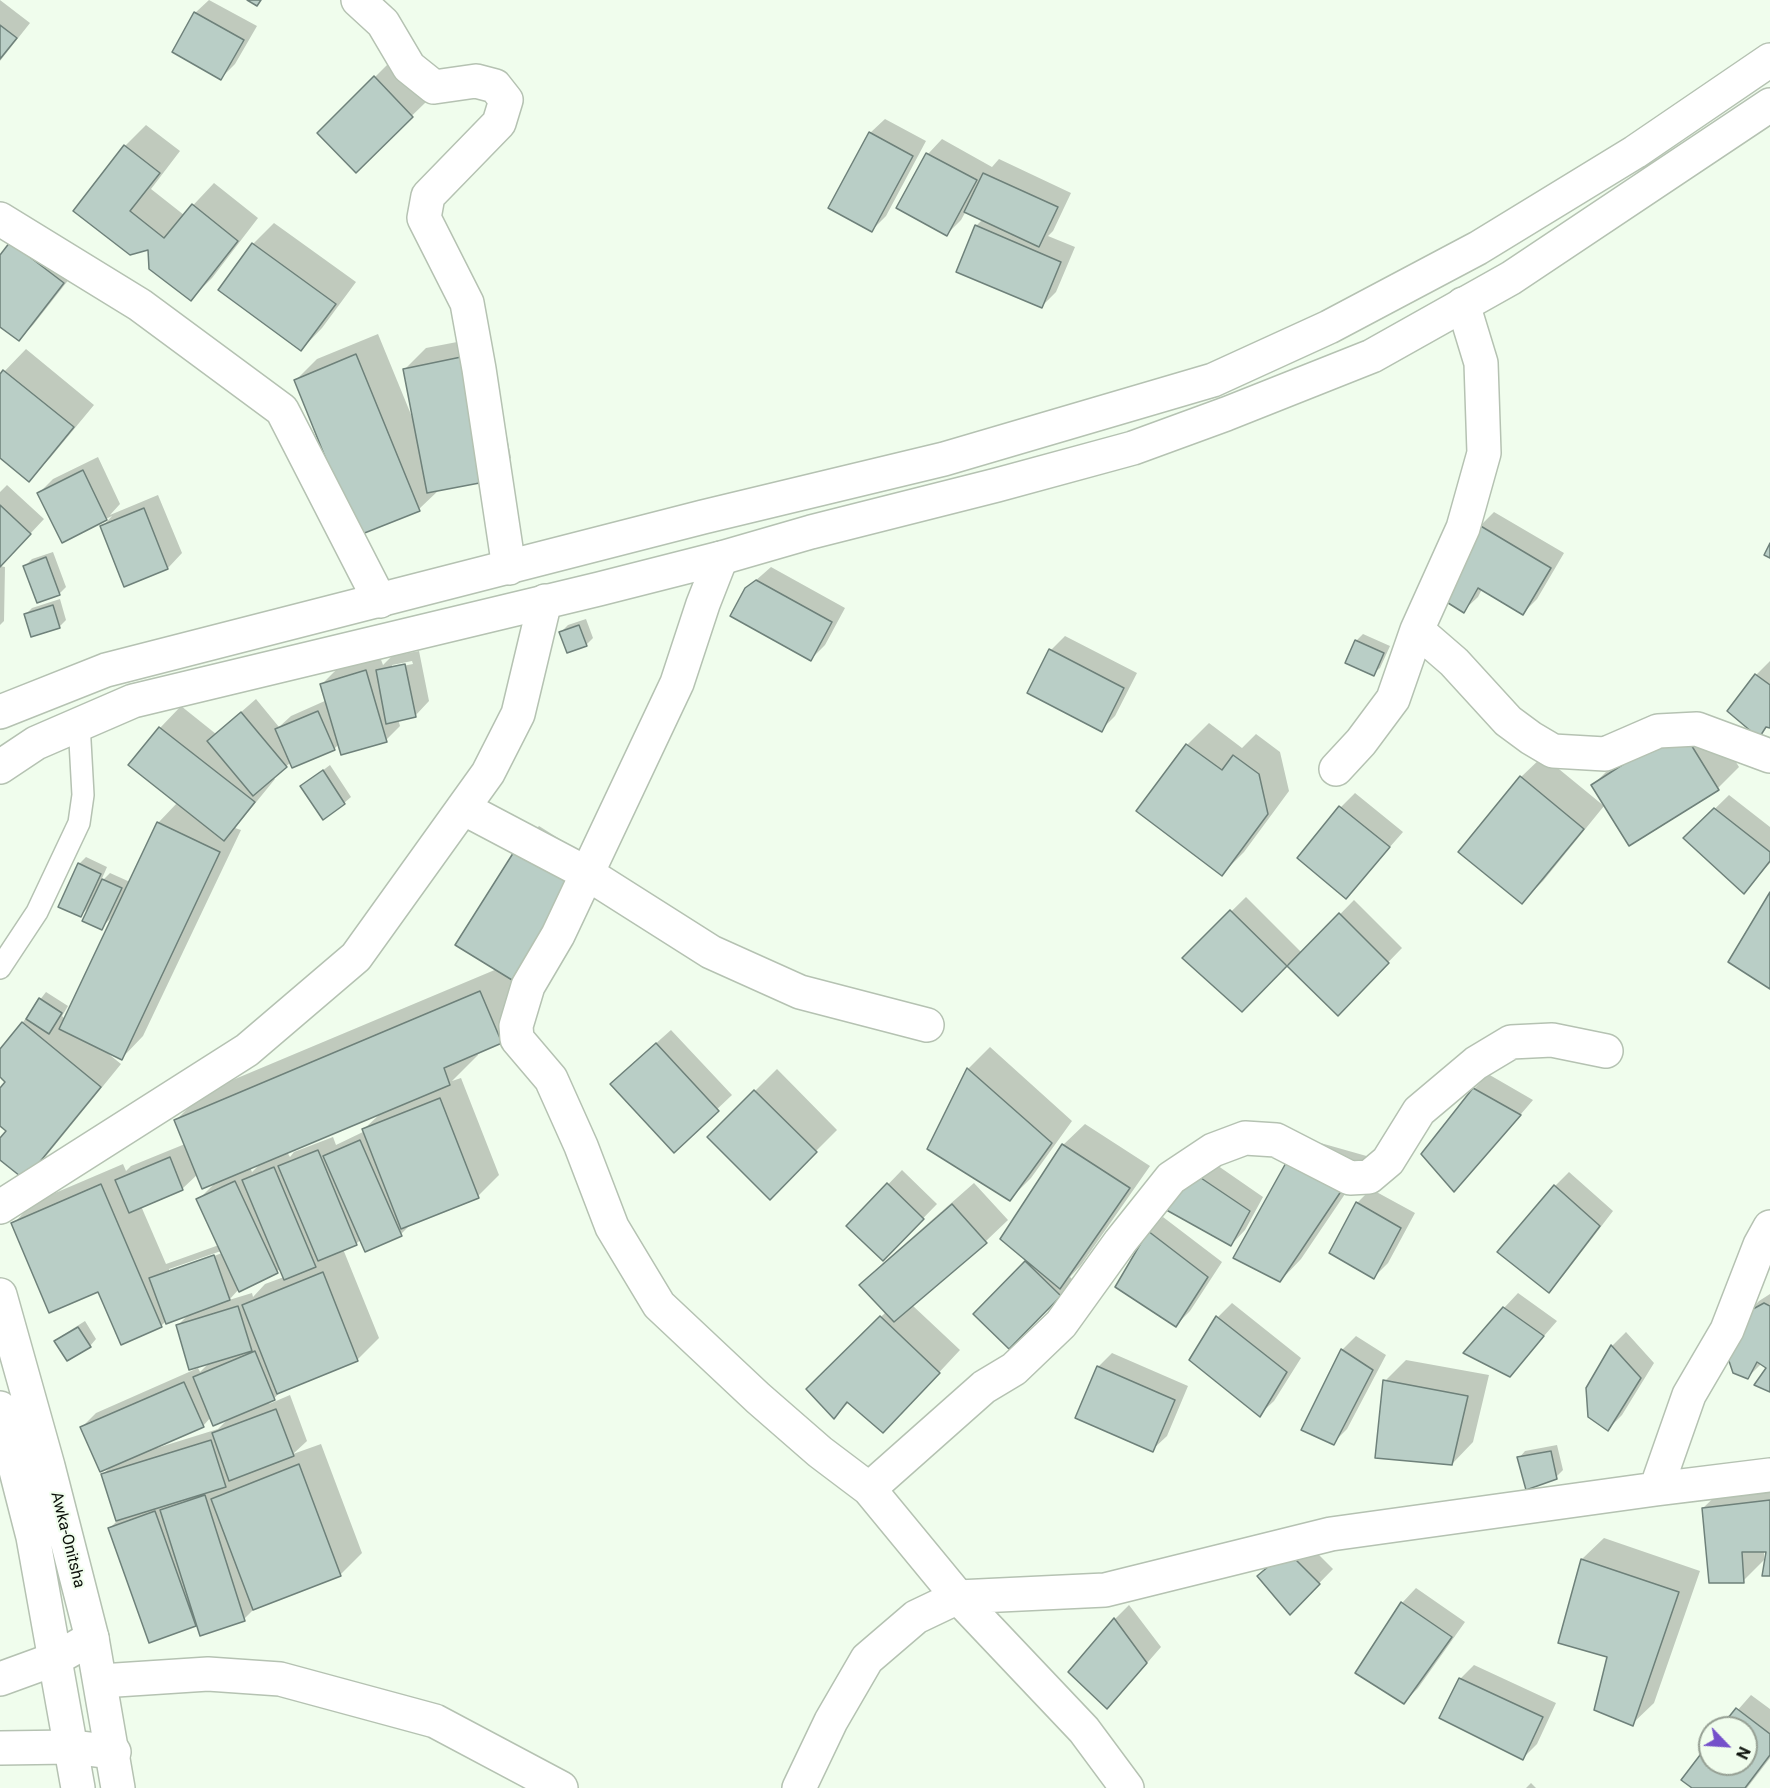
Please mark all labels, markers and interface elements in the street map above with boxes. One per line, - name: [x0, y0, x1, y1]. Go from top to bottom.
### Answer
- street label: Awka-Onitsha: [46, 1490, 88, 1590]
- north arrow: [1698, 1716, 1758, 1776]
- text: N: [1732, 1744, 1754, 1762]

